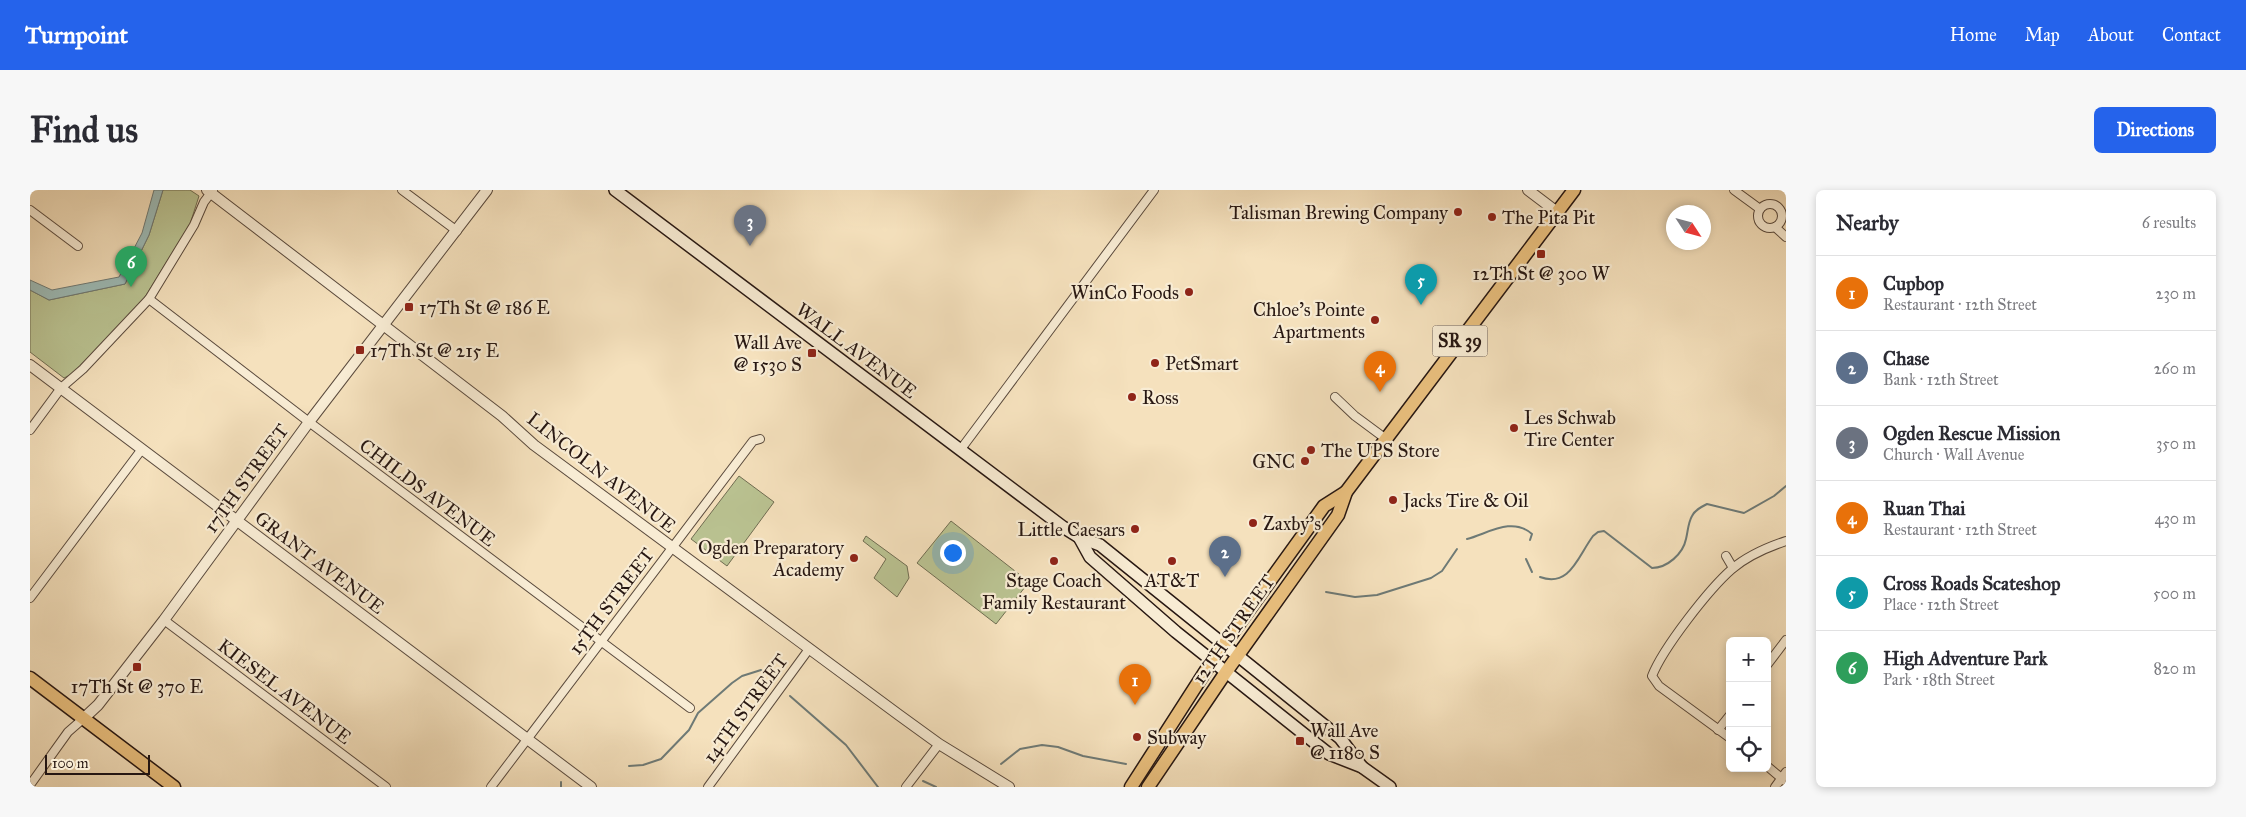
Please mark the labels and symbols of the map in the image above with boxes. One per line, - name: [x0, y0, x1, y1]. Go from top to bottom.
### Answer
- place label: Talisman Brewing Company: [1229, 201, 1449, 225]
- pin: 3: [734, 205, 766, 246]
- north arrow: [1666, 205, 1711, 250]
- marker: Talisman Brewing Company: [1452, 206, 1464, 218]
- place label: The Pita Pit: [1502, 206, 1595, 229]
- marker: The Pita Pit: [1486, 211, 1498, 223]
- pin: 6: [115, 246, 147, 287]
- marker: 12Th St @ 300 W: [1535, 248, 1547, 260]
- place label: 12Th St @ 300 W: [1473, 262, 1610, 285]
- pin: 5: [1405, 264, 1437, 305]
- place label: WinCo Foods: [1071, 281, 1179, 304]
- marker: WinCo Foods: [1183, 286, 1195, 298]
- place label: 17Th St @ 186 E: [419, 296, 550, 319]
- street label: WALL AVENUE: [792, 298, 922, 403]
- place label: Chloe's Pointe Apartments: [1253, 298, 1365, 343]
- marker: 17Th St @ 186 E: [403, 301, 415, 313]
- marker: Chloe's Pointe Apartments: [1369, 314, 1381, 326]
- road number: SR 39: [1432, 326, 1488, 356]
- place label: Wall Ave @ 1530 S: [733, 331, 802, 376]
- place label: 17Th St @ 215 E: [370, 339, 499, 362]
- marker: 17Th St @ 215 E: [354, 344, 366, 356]
- marker: Wall Ave @ 1530 S: [806, 347, 818, 359]
- pin: 4: [1364, 351, 1396, 392]
- place label: PetSmart: [1165, 352, 1239, 375]
- marker: PetSmart: [1149, 357, 1161, 369]
- place label: Ross: [1142, 386, 1179, 409]
- marker: Ross: [1126, 391, 1138, 403]
- place label: Les Schwab Tire Center: [1524, 406, 1616, 451]
- street label: LINCOLN AVENUE: [523, 407, 681, 538]
- street label: 17TH STREET: [199, 419, 294, 537]
- marker: Les Schwab Tire Center: [1508, 422, 1520, 434]
- street label: CHILDS AVENUE: [355, 434, 501, 551]
- place label: The UPS Store: [1321, 439, 1440, 462]
- marker: The UPS Store: [1305, 444, 1317, 456]
- place label: GNC: [1252, 450, 1295, 473]
- marker: GNC: [1299, 455, 1311, 467]
- place label: Jacks Tire & Oil: [1401, 489, 1529, 513]
- marker: Jacks Tire & Oil: [1387, 494, 1399, 506]
- street label: GRANT AVENUE: [250, 506, 389, 619]
- place label: Zaxby's: [1263, 512, 1321, 535]
- marker: Zaxby's: [1247, 517, 1259, 529]
- place label: Little Caesars: [1017, 518, 1125, 541]
- marker: Little Caesars: [1129, 523, 1141, 535]
- place label: Ogden Preparatory Academy: [698, 536, 845, 581]
- pin: 2: [1209, 536, 1241, 577]
- your location: [940, 540, 966, 566]
- street label: 15TH STREET: [564, 544, 659, 659]
- marker: Ogden Preparatory Academy: [848, 552, 860, 564]
- marker: Stage Coach Family Restaurant: [1048, 555, 1060, 567]
- marker: AT&T: [1166, 555, 1178, 567]
- place label: Stage Coach Family Restaurant: [982, 569, 1126, 614]
- place label: AT&T: [1144, 569, 1199, 592]
- street label: 12TH STREET: [1187, 570, 1280, 688]
- street label: KIESEL AVENUE: [214, 634, 356, 749]
- street label: 14TH STREET: [698, 649, 793, 767]
- marker: 17Th St @ 370 E: [131, 661, 143, 673]
- pin: 1: [1119, 664, 1151, 705]
- place label: 17Th St @ 370 E: [71, 675, 204, 698]
- place label: Wall Ave @ 1180 S: [1310, 719, 1380, 764]
- place label: Subway: [1147, 726, 1207, 749]
- marker: Subway: [1131, 731, 1143, 743]
- marker: Wall Ave @ 1180 S: [1294, 735, 1306, 747]
- scale bar: [45, 752, 150, 775]

